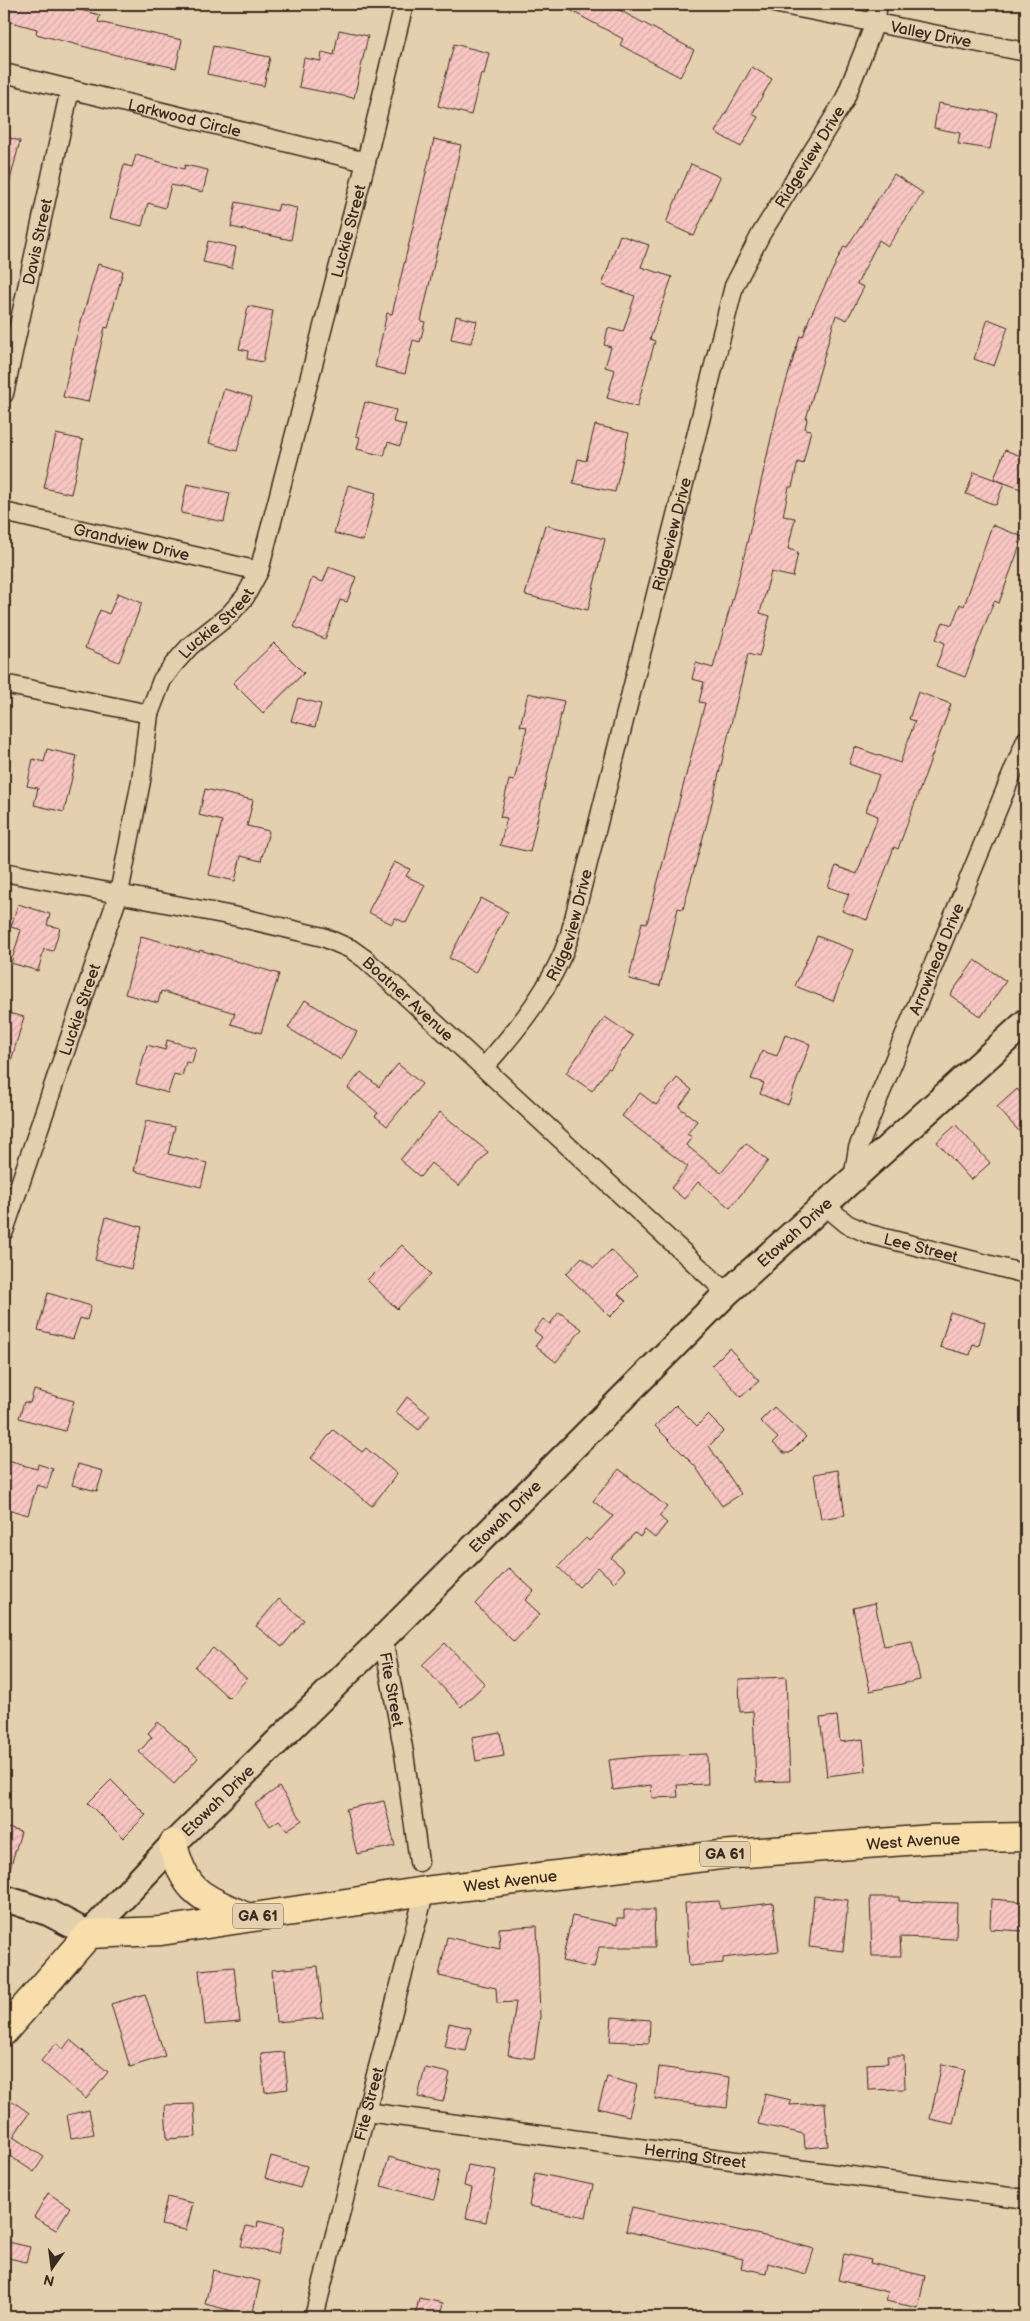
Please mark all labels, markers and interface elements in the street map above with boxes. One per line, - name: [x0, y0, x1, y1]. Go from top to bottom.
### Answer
- street label: Valley Drive: [889, 18, 974, 52]
- street label: Larkwood Circle: [126, 96, 243, 142]
- street label: Ridgeview Drive: [772, 102, 850, 212]
- street label: Luckie Street: [328, 183, 371, 280]
- street label: Davis Street: [20, 197, 57, 287]
- street label: Ridgeview Drive: [649, 475, 696, 593]
- street label: Grandview Drive: [71, 520, 192, 566]
- street label: Luckie Street: [175, 585, 259, 663]
- street label: Ridgeview Drive: [543, 867, 597, 985]
- street label: Arrowhead Drive: [906, 900, 969, 1018]
- street label: Boatner Avenue: [358, 953, 457, 1046]
- street label: Luckie Street: [56, 962, 105, 1058]
- street label: Etowah Drive: [754, 1194, 837, 1272]
- street label: Lee Street: [882, 1230, 960, 1267]
- street label: Etowah Drive: [465, 1477, 546, 1557]
- street label: Fite Street: [375, 1651, 407, 1728]
- street label: Etowah Drive: [178, 1761, 259, 1841]
- street label: West Avenue: [866, 1830, 961, 1855]
- road number: GA 61: [700, 1842, 750, 1866]
- street label: West Avenue: [463, 1867, 559, 1897]
- road number: GA 61: [233, 1904, 283, 1928]
- street label: Fite Street: [351, 2065, 389, 2143]
- street label: Herring Street: [643, 2141, 747, 2173]
- north arrow: [28, 2244, 78, 2294]
- text: N: [42, 2271, 56, 2290]

